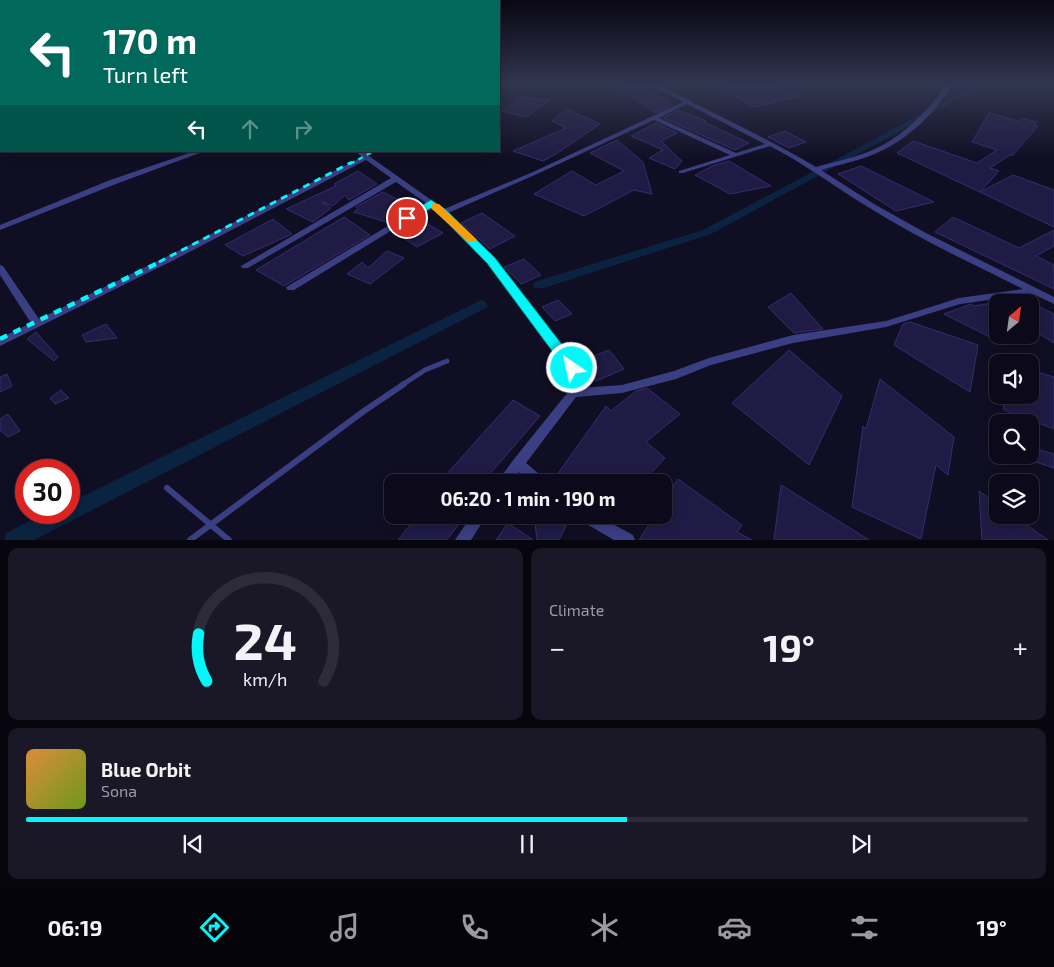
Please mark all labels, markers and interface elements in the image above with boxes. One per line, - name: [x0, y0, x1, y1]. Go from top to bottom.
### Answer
- text: 170 m: [103, 19, 197, 61]
- icon: left: [20, 20, 85, 85]
- text: Turn left: [103, 61, 188, 87]
- icon: left: [183, 115, 211, 143]
- icon: ahead: [236, 115, 264, 143]
- icon: right: [289, 115, 317, 143]
- pin: [386, 197, 428, 239]
- icon: arrive: [393, 204, 421, 232]
- north arrow: [989, 294, 1039, 344]
- map controls: [989, 294, 1039, 524]
- position arrow: [545, 341, 597, 393]
- button: sound: [989, 354, 1039, 404]
- button: search: [989, 414, 1039, 464]
- speed limit sign: 30: [15, 459, 80, 524]
- button: layers: [989, 474, 1039, 524]
- text: 06:20 · 1 min · 190 m: [440, 487, 616, 510]
- text: Climate: [549, 600, 604, 619]
- text: 24: [234, 608, 297, 670]
- text: 19°: [763, 624, 815, 670]
- text: −: [549, 630, 565, 664]
- text: +: [1013, 630, 1028, 664]
- text: km/h: [243, 668, 288, 690]
- text: Blue Orbit: [101, 758, 191, 781]
- text: Sona: [101, 781, 137, 800]
- icon: previous: [179, 830, 207, 858]
- icon: pause: [513, 830, 541, 858]
- icon: next: [847, 830, 875, 858]
- icon: directions: [197, 910, 232, 945]
- icon: music: [327, 910, 362, 945]
- icon: phone: [457, 910, 492, 945]
- icon: climate: [587, 910, 622, 945]
- icon: car: [717, 910, 752, 945]
- icon: filters: [847, 910, 882, 945]
- text: 06:19: [47, 914, 102, 940]
- text: 19°: [976, 914, 1007, 940]

